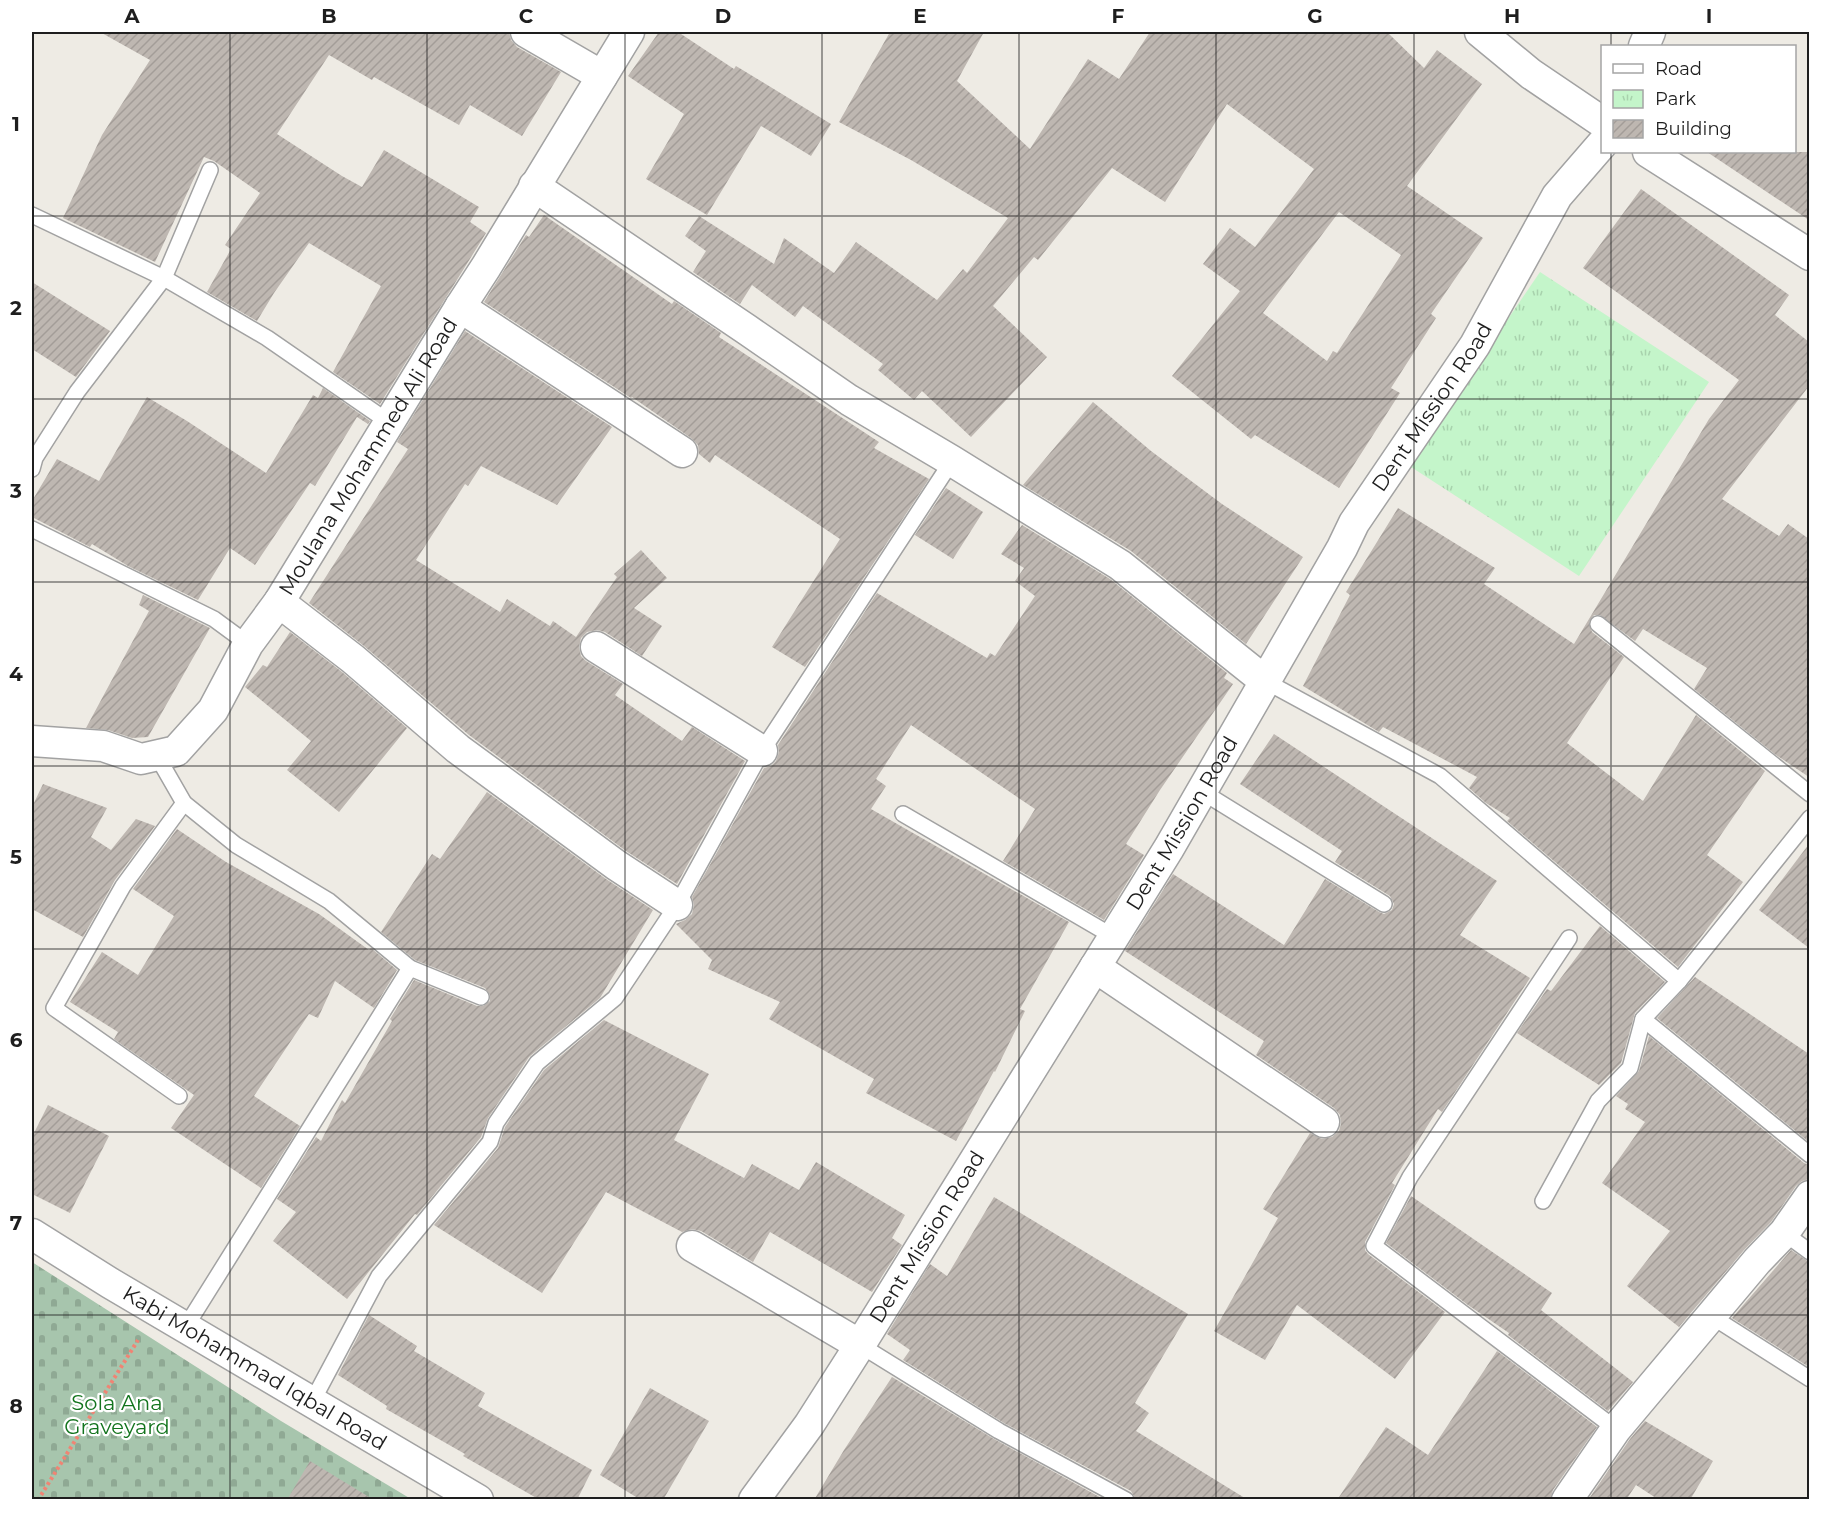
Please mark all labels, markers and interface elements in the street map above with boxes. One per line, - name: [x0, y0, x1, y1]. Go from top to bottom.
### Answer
- text: A: [123, 4, 140, 28]
- text: B: [321, 4, 337, 28]
- text: C: [519, 4, 534, 28]
- text: D: [715, 4, 731, 28]
- text: E: [913, 4, 927, 28]
- text: F: [1112, 4, 1125, 28]
- text: G: [1307, 4, 1323, 28]
- text: H: [1504, 4, 1520, 28]
- text: I: [1706, 4, 1712, 28]
- legend: [1601, 45, 1796, 153]
- text: Road: [1655, 58, 1702, 80]
- text: Park: [1655, 88, 1696, 110]
- text: 1: [12, 112, 20, 136]
- text: Building: [1655, 118, 1732, 140]
- text: 2: [10, 296, 22, 320]
- street label: Moulana Mohammed Ali Road: [273, 313, 462, 600]
- street label: Dent Mission Road: [1366, 318, 1497, 496]
- text: 3: [9, 479, 22, 503]
- text: 4: [9, 662, 23, 686]
- street label: Dent Mission Road: [1120, 732, 1243, 915]
- text: 5: [10, 845, 22, 869]
- text: 6: [10, 1028, 23, 1052]
- street label: Dent Mission Road: [864, 1146, 990, 1327]
- text: 7: [10, 1211, 22, 1235]
- street label: Kabi Mohammad Iqbal Road: [118, 1280, 391, 1455]
- park label: Sola Ana Graveyard: [64, 1390, 170, 1439]
- text: 8: [9, 1394, 23, 1418]

